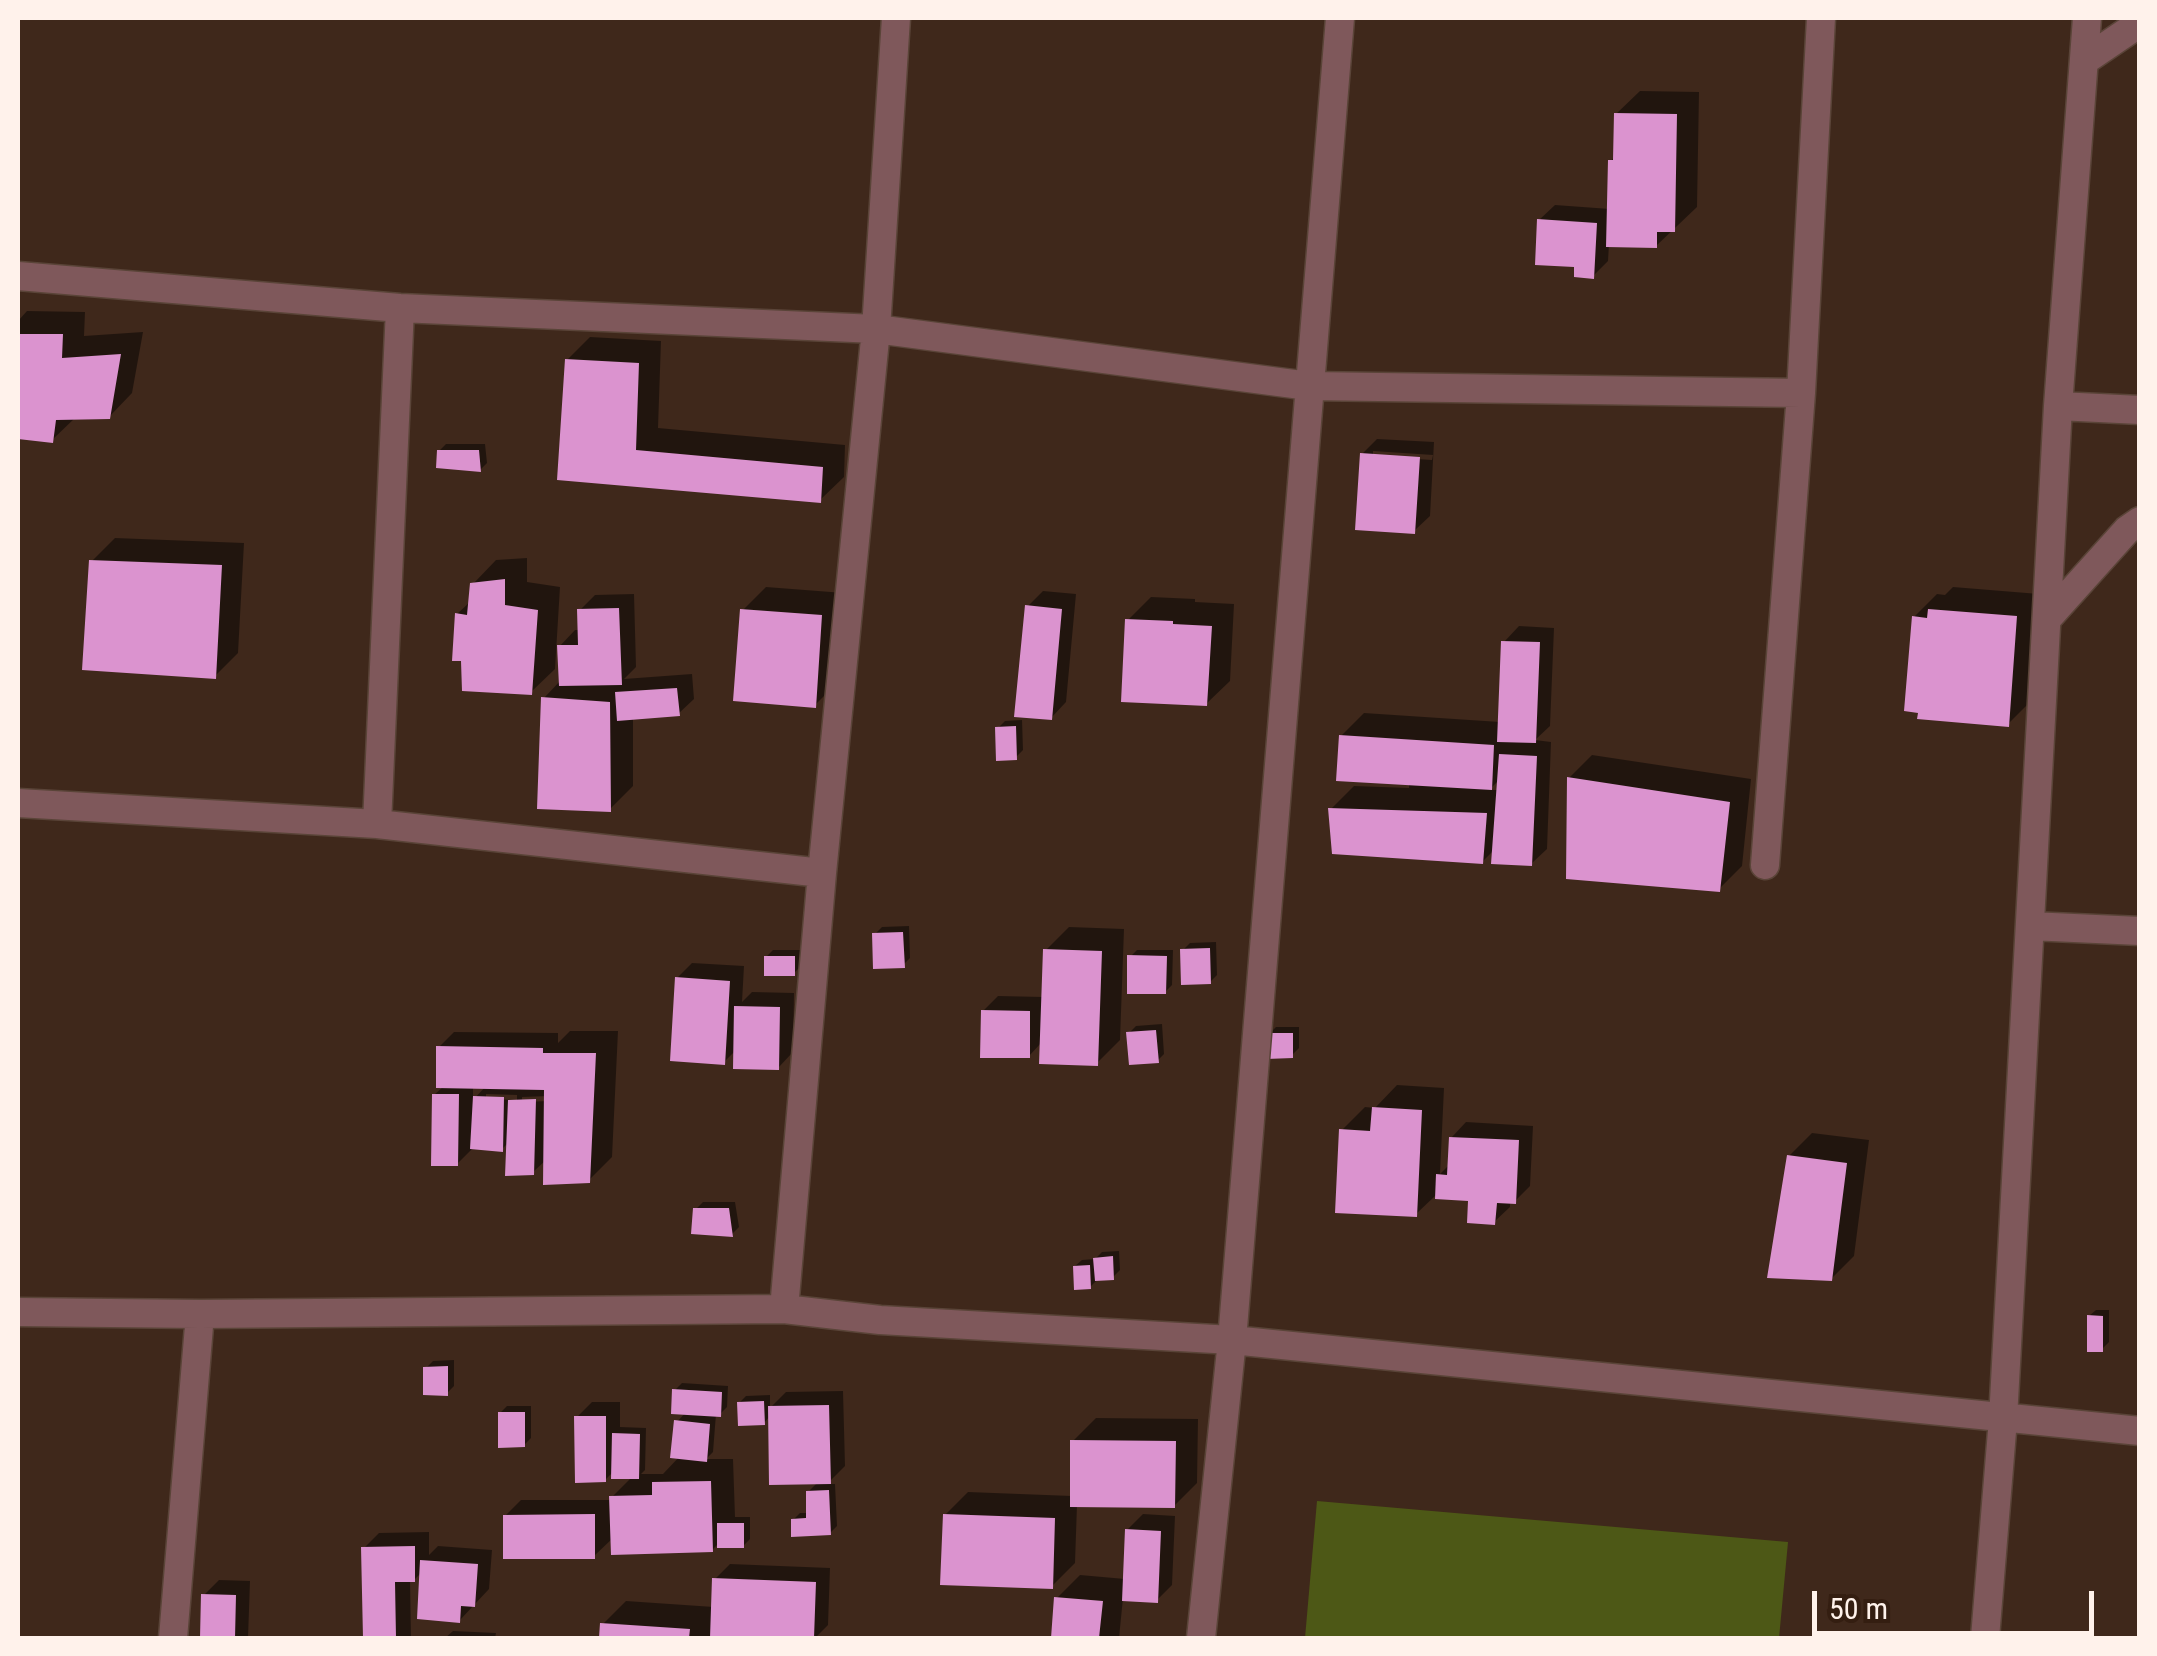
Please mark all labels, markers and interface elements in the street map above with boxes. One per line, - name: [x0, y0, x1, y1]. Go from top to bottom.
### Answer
- scale bar: [1817, 1571, 2100, 1633]
- text: 50 m: [1829, 1591, 1888, 1626]

